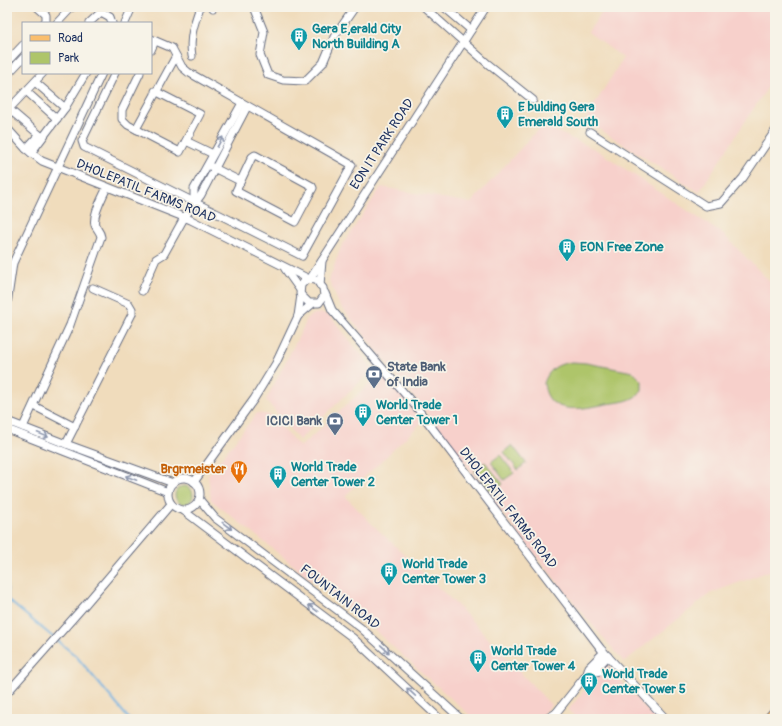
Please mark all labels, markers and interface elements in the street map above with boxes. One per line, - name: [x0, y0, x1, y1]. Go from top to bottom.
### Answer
- place label: Gera E,erald City North Building A: [312, 21, 402, 52]
- legend: [22, 22, 152, 74]
- building icon: Gera E,erald City North Building A: [289, 26, 309, 51]
- text: Road: [58, 31, 83, 46]
- text: Park: [58, 51, 79, 66]
- street label: EON IT PARK ROAD: [347, 96, 417, 192]
- place label: E bulding Gera Emerald South: [518, 99, 598, 130]
- building icon: E bulding Gera Emerald South: [495, 104, 515, 129]
- one-way arrow: [217, 136, 224, 148]
- street label: DHOLEPATIL FARMS ROAD: [74, 156, 218, 226]
- building icon: EON Free Zone: [557, 237, 577, 262]
- place label: EON Free Zone: [580, 239, 664, 255]
- place label: State Bank of India: [386, 359, 446, 390]
- bank icon: State Bank of India: [364, 364, 384, 389]
- place label: World Trade Center Tower 1: [376, 397, 458, 428]
- building icon: World Trade Center Tower 1: [353, 402, 373, 427]
- bank icon: ICICI Bank: [325, 411, 345, 436]
- place label: ICICI Bank: [266, 413, 323, 429]
- one-way arrow: [37, 432, 49, 440]
- street label: DHOLEPATIL FARMS ROAD: [456, 444, 560, 572]
- restaurant icon: Brgrmeister: [229, 459, 249, 484]
- place label: World Trade Center Tower 2: [291, 459, 375, 490]
- place label: Brgrmeister: [160, 461, 226, 477]
- building icon: World Trade Center Tower 2: [268, 464, 288, 489]
- one-way arrow: [126, 473, 138, 481]
- one-way arrow: [221, 522, 232, 531]
- place label: World Trade Center Tower 3: [402, 556, 486, 587]
- street label: FOUNTAIN ROAD: [297, 561, 383, 633]
- building icon: World Trade Center Tower 3: [379, 561, 399, 586]
- one-way arrow: [308, 603, 319, 612]
- place label: World Trade Center Tower 4: [491, 643, 576, 674]
- one-way arrow: [380, 644, 390, 654]
- building icon: World Trade Center Tower 4: [468, 648, 488, 673]
- place label: World Trade Center Tower 5: [602, 666, 686, 697]
- building icon: World Trade Center Tower 5: [579, 671, 599, 696]
- one-way arrow: [407, 688, 417, 697]

